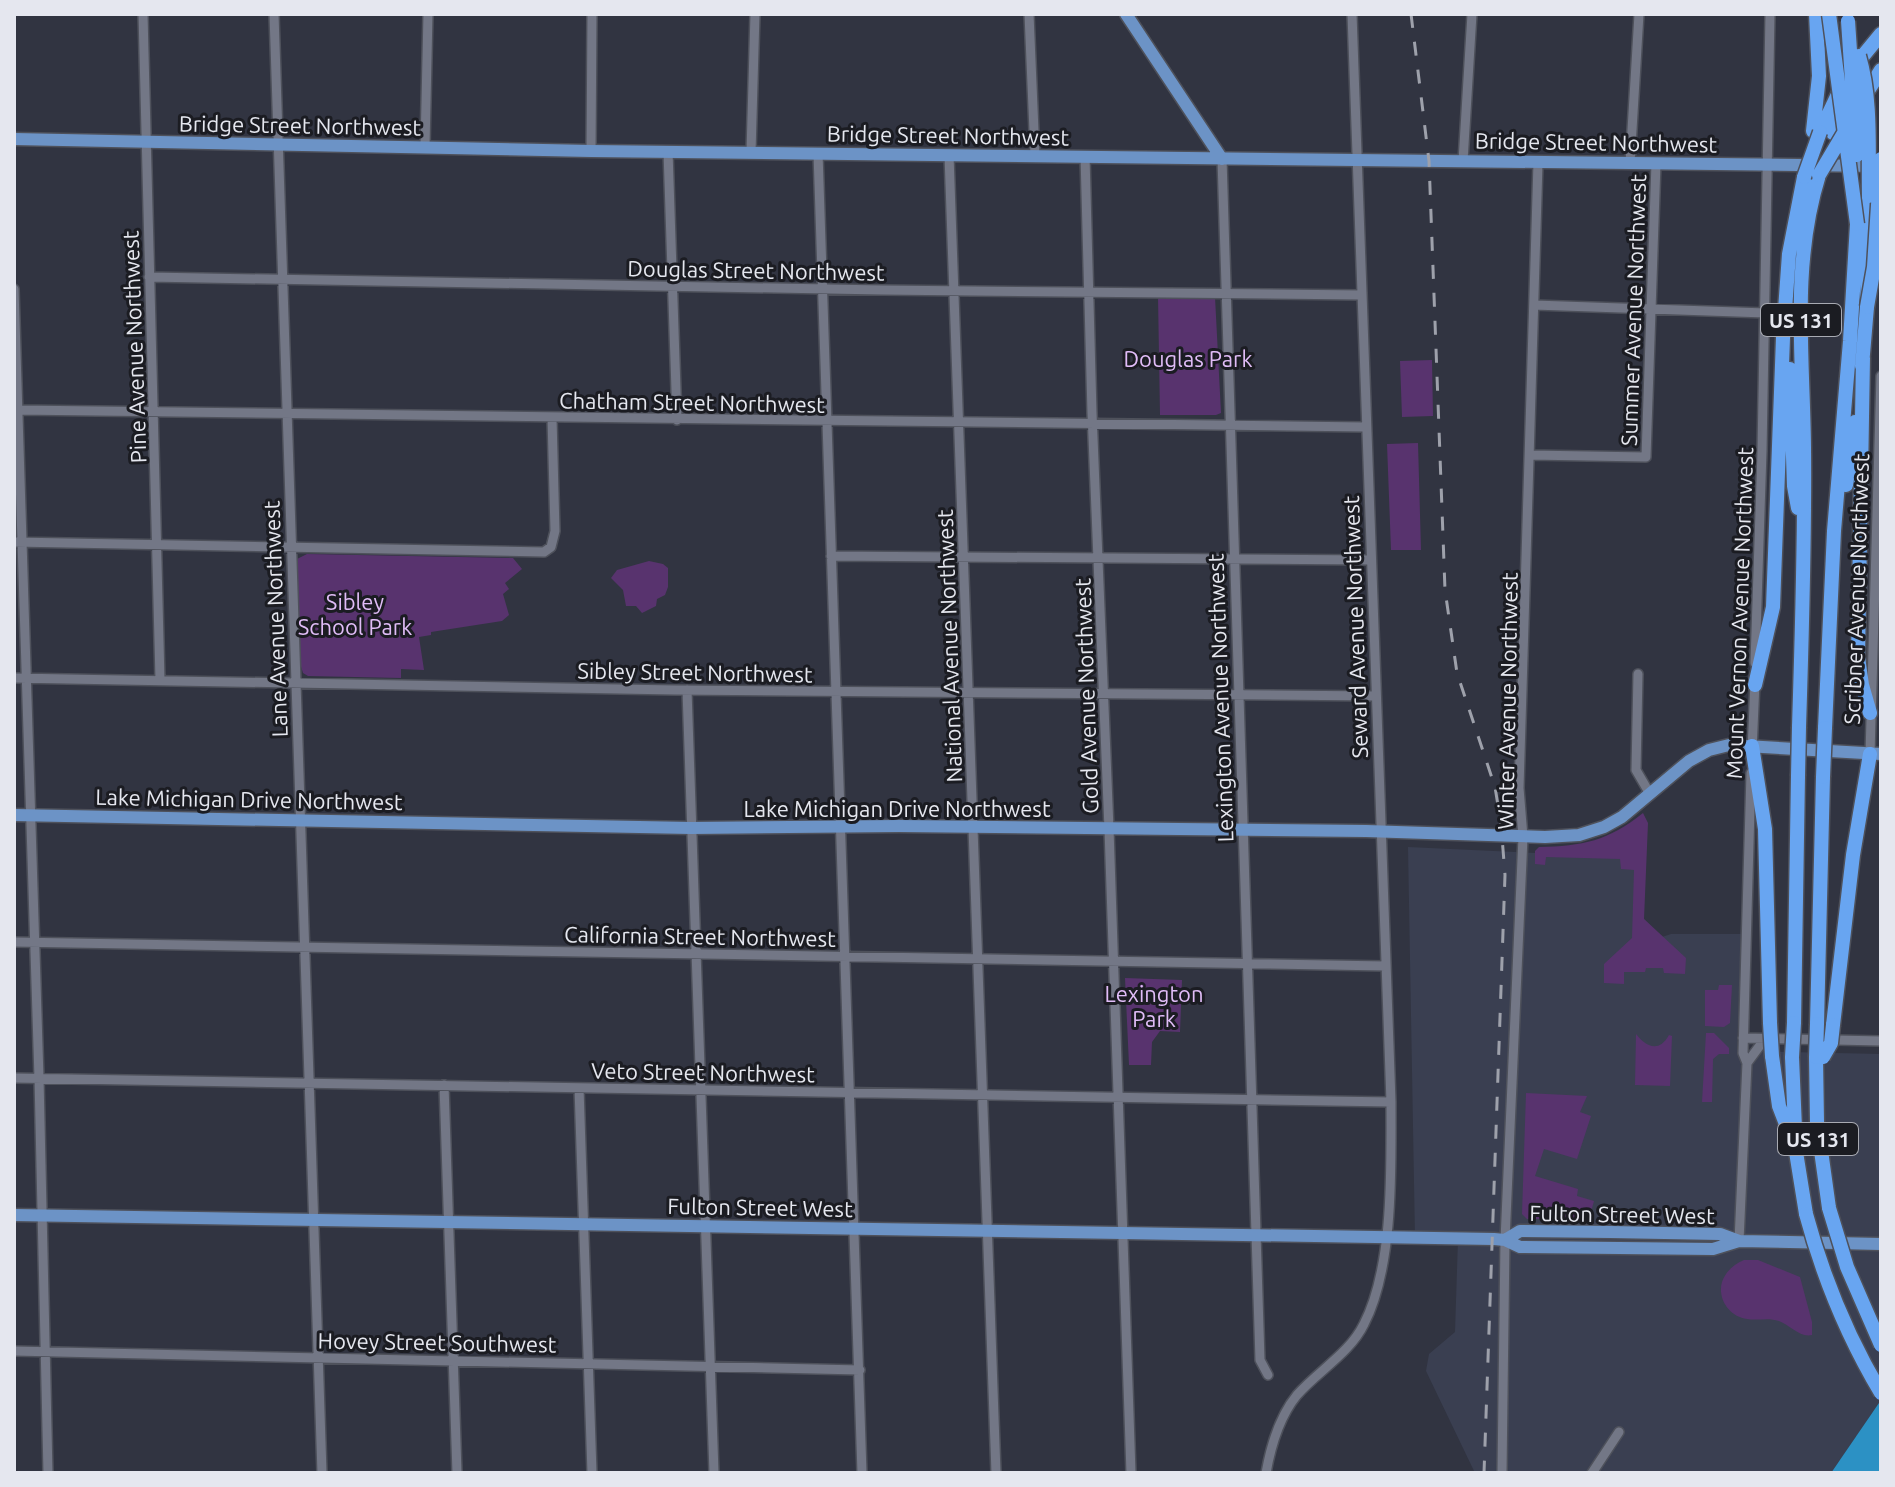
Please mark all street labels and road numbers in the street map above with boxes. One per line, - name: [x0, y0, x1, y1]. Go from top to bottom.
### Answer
- street label: Bridge Street Northwest: [179, 110, 422, 140]
- street label: Bridge Street Northwest: [827, 120, 1070, 150]
- street label: Bridge Street Northwest: [1475, 127, 1718, 157]
- street label: Summer Avenue Northwest: [1616, 173, 1650, 446]
- street label: Pine Avenue Northwest: [117, 230, 151, 464]
- street label: Douglas Street Northwest: [627, 255, 885, 285]
- road number: US 131: [1761, 304, 1841, 336]
- street label: Chatham Street Northwest: [559, 387, 825, 417]
- street label: Mount Vernon Avenue Northwest: [1721, 446, 1757, 779]
- street label: Scribner Avenue Northwest: [1839, 453, 1873, 725]
- street label: Seward Avenue Northwest: [1338, 495, 1372, 759]
- street label: Lane Avenue Northwest: [258, 500, 292, 738]
- street label: National Avenue Northwest: [932, 509, 966, 783]
- street label: Lexington Avenue Northwest: [1202, 553, 1238, 843]
- street label: Winter Avenue Northwest: [1492, 572, 1522, 830]
- street label: Gold Avenue Northwest: [1069, 577, 1103, 814]
- street label: Sibley Street Northwest: [577, 657, 813, 687]
- street label: Lake Michigan Drive Northwest: [95, 784, 403, 814]
- street label: Lake Michigan Drive Northwest: [743, 796, 1051, 821]
- street label: California Street Northwest: [564, 921, 836, 951]
- street label: Veto Street Northwest: [591, 1058, 815, 1086]
- road number: US 131: [1778, 1123, 1858, 1155]
- street label: Fulton Street West: [667, 1193, 853, 1221]
- street label: Fulton Street West: [1529, 1200, 1715, 1228]
- street label: Hovey Street Southwest: [317, 1327, 557, 1357]

